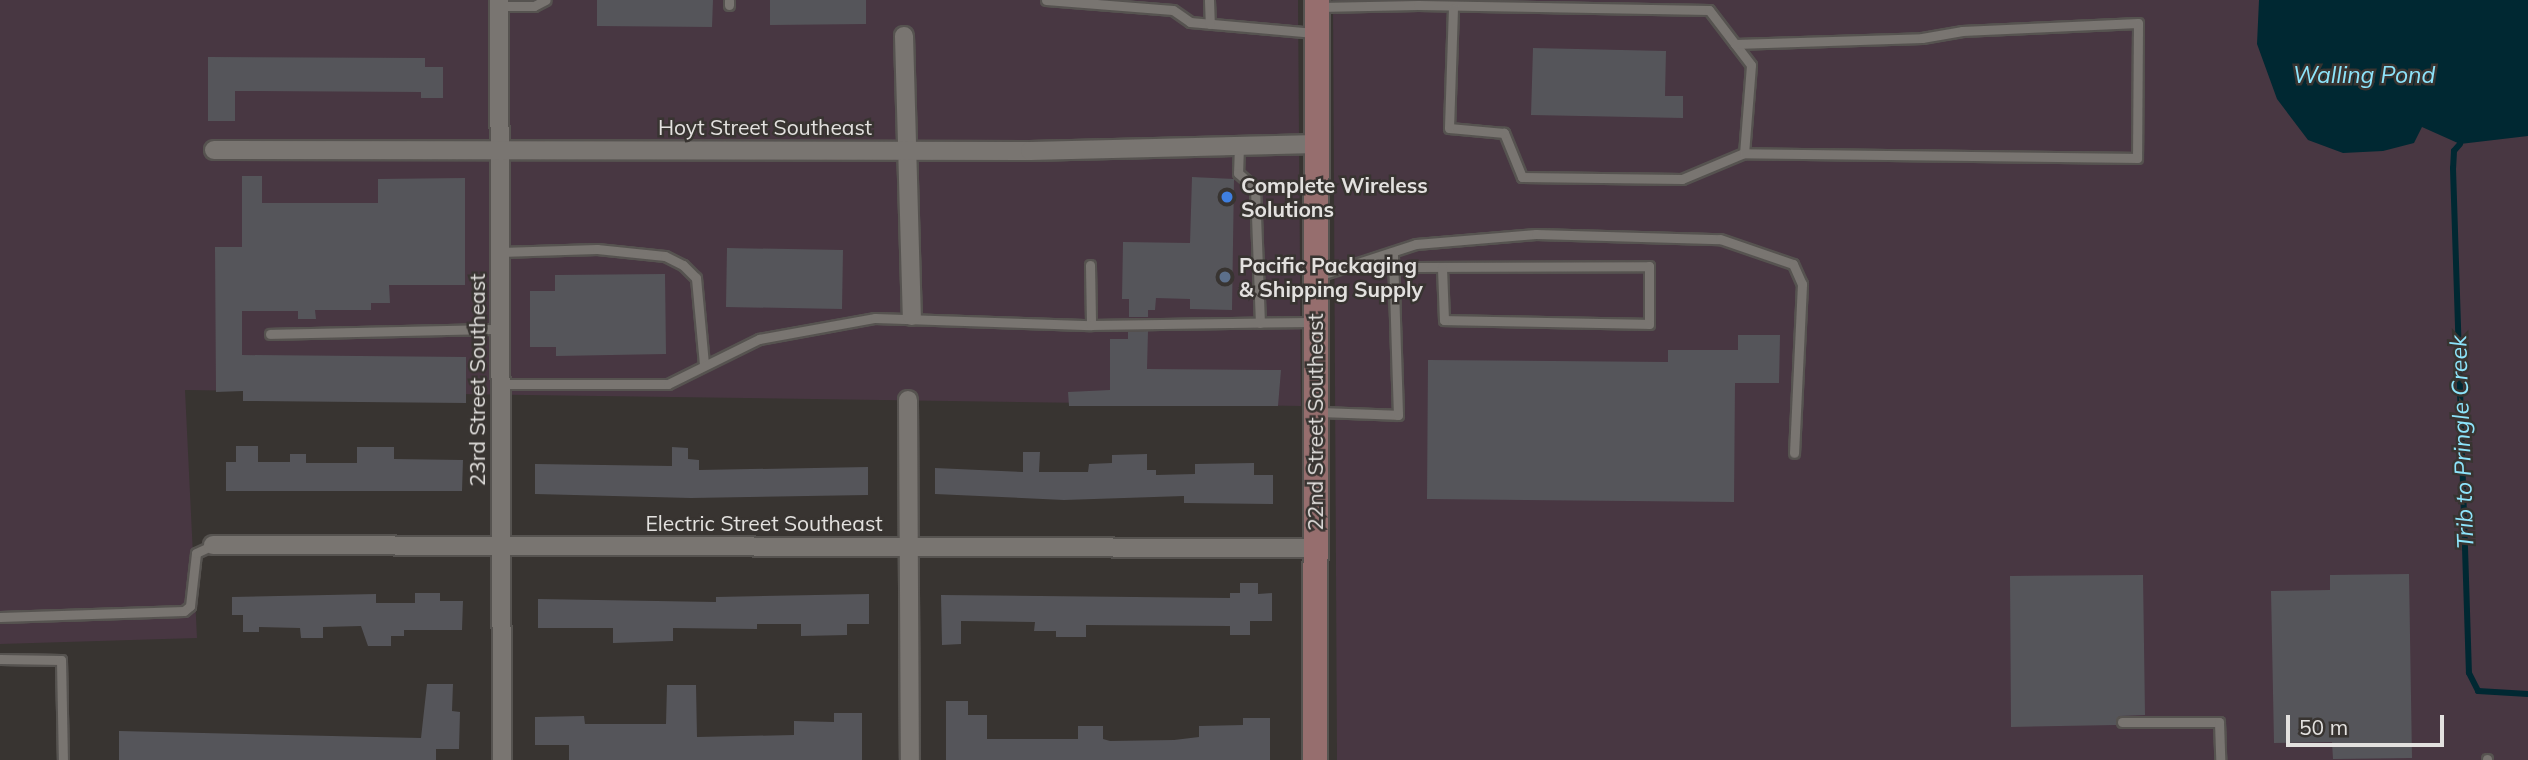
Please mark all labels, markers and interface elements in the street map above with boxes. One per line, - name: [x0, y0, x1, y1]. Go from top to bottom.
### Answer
- water label: Walling Pond: [2293, 61, 2435, 89]
- street label: Hoyt Street Southeast: [658, 114, 872, 140]
- place label: Complete Wireless Solutions: [1241, 172, 1428, 222]
- marker: Complete Wireless Solutions: [1219, 189, 1235, 205]
- place label: Pacific Packaging & Shipping Supply: [1239, 252, 1423, 302]
- marker: Pacific Packaging & Shipping Supply: [1217, 269, 1233, 285]
- street label: 23rd Street Southeast: [464, 274, 490, 486]
- street label: 22nd Street Southeast: [1302, 313, 1328, 531]
- water label: Trib to Pringle Creek: [2444, 335, 2480, 549]
- street label: Electric Street Southeast: [645, 510, 883, 536]
- scale bar: [2290, 700, 2448, 744]
- text: 50 m: [2299, 714, 2348, 740]

